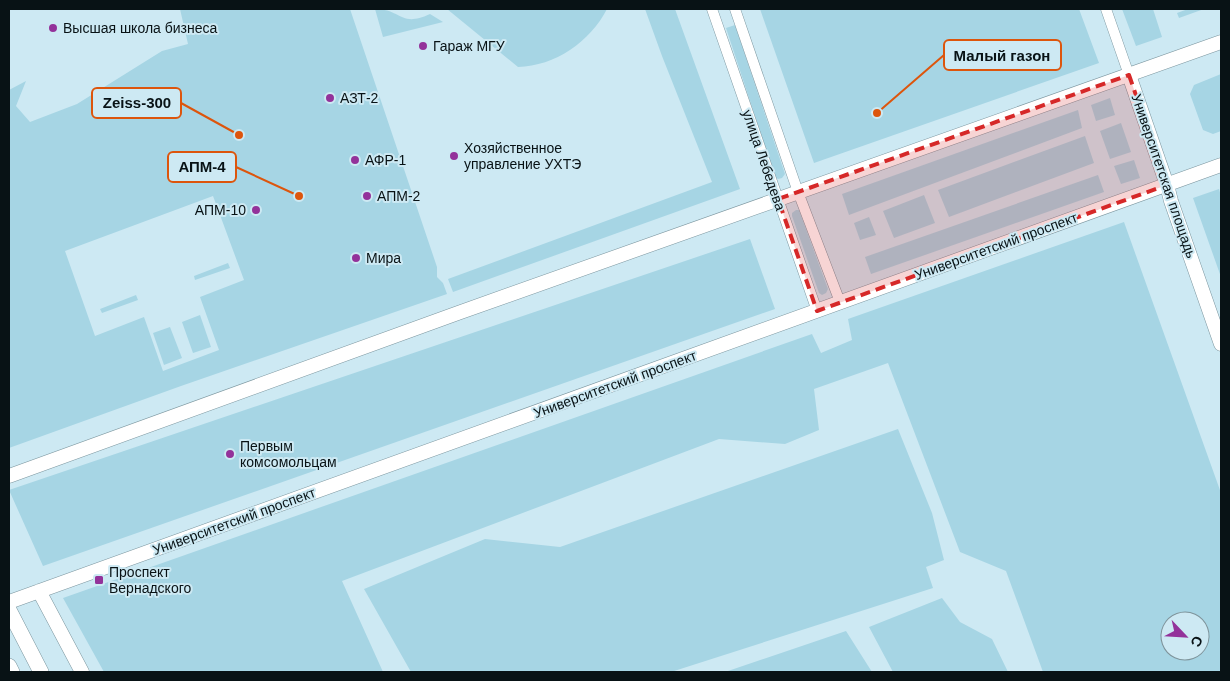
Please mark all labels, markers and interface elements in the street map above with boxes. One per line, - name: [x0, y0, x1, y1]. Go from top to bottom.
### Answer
- place label: Высшая школа бизнеса: [63, 20, 218, 36]
- marker: Высшая школа бизнеса: [47, 22, 59, 34]
- place label: Гараж МГУ: [433, 38, 505, 54]
- marker: Гараж МГУ: [417, 40, 429, 52]
- callout: Малый газон: [944, 40, 1061, 70]
- text: Малый газон: [954, 47, 1050, 64]
- callout: Zeiss-300: [92, 88, 181, 118]
- place label: АЗТ-2: [340, 90, 379, 106]
- marker: АЗТ-2: [324, 92, 336, 104]
- street label: Университетская площадь: [1128, 92, 1200, 260]
- text: Zeiss-300: [103, 94, 171, 111]
- street label: улица Лебедева: [739, 107, 789, 213]
- place label: Хозяйственное управление УХТЭ: [464, 140, 581, 172]
- marker: Хозяйственное управление УХТЭ: [448, 150, 460, 162]
- callout: АПМ-4: [168, 152, 236, 182]
- place label: АФР-1: [365, 152, 407, 168]
- marker: АФР-1: [349, 154, 361, 166]
- text: АПМ-4: [178, 158, 226, 175]
- place label: АПМ-2: [377, 188, 421, 204]
- marker: АПМ-2: [361, 190, 373, 202]
- place label: АПМ-10: [195, 202, 246, 218]
- marker: АПМ-10: [250, 204, 262, 216]
- street label: Университетский проспект: [912, 209, 1080, 283]
- place label: Мира: [366, 250, 401, 266]
- marker: Мира: [350, 252, 362, 264]
- street label: Университетский проспект: [531, 347, 699, 421]
- place label: Первым комсомольцам: [240, 438, 337, 470]
- marker: Первым комсомольцам: [224, 448, 236, 460]
- street label: Университетский проспект: [150, 484, 318, 558]
- place label: Проспект Вернадского: [109, 564, 191, 596]
- marker: Проспект Вернадского: [93, 574, 105, 586]
- north arrow: [1160, 611, 1210, 661]
- text: С: [1187, 634, 1206, 649]

